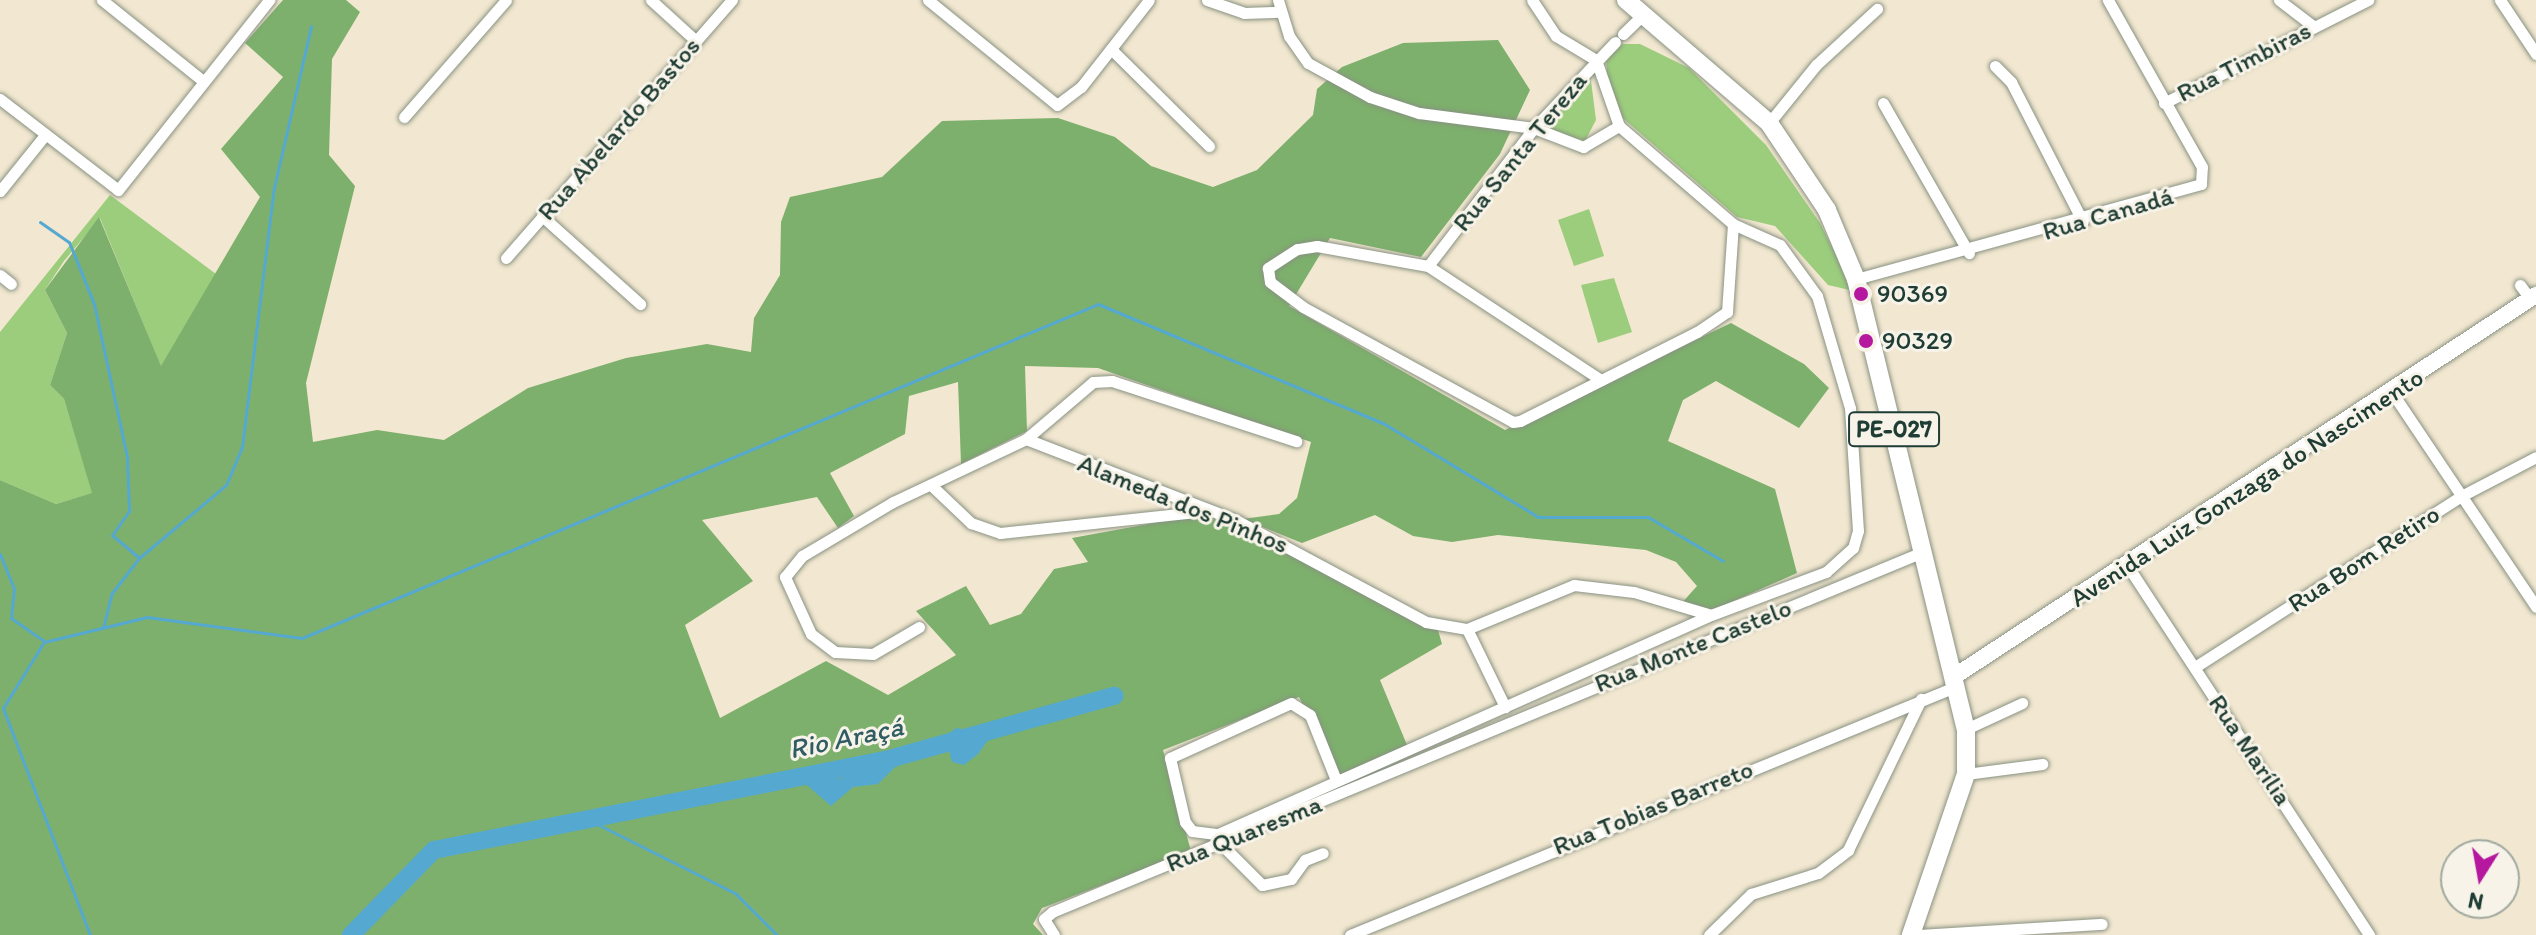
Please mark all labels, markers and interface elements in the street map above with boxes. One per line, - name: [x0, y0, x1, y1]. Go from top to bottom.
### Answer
- street label: Rua Timbiras: [2171, 15, 2317, 109]
- street label: Rua Abelardo Bastos: [531, 31, 707, 227]
- street label: Rua Santa Tereza: [1447, 67, 1593, 237]
- street label: Rua Canadá: [2039, 181, 2177, 247]
- place label: 90369: [1877, 278, 1948, 310]
- marker: 90369: [1852, 285, 1870, 303]
- place label: 90329: [1882, 325, 1953, 357]
- marker: 90329: [1857, 332, 1875, 350]
- street label: Avenida Luiz Gonzaga do Nascimento: [2064, 361, 2430, 615]
- road number: PE-027: [1848, 409, 1940, 449]
- street label: Alameda dos Pinhos: [1073, 448, 1293, 560]
- street label: Rua Bom Retiro: [2283, 499, 2445, 619]
- street label: Rua Monte Castelo: [1590, 592, 1796, 700]
- street label: Rua Marília: [2202, 689, 2298, 811]
- water label: Rio Araçá: [786, 709, 906, 765]
- street label: Rua Tobias Barreto: [1549, 754, 1757, 862]
- street label: Rua Quaresma: [1162, 789, 1326, 879]
- north arrow: [2440, 839, 2520, 919]
- text: N: [2466, 886, 2486, 916]

